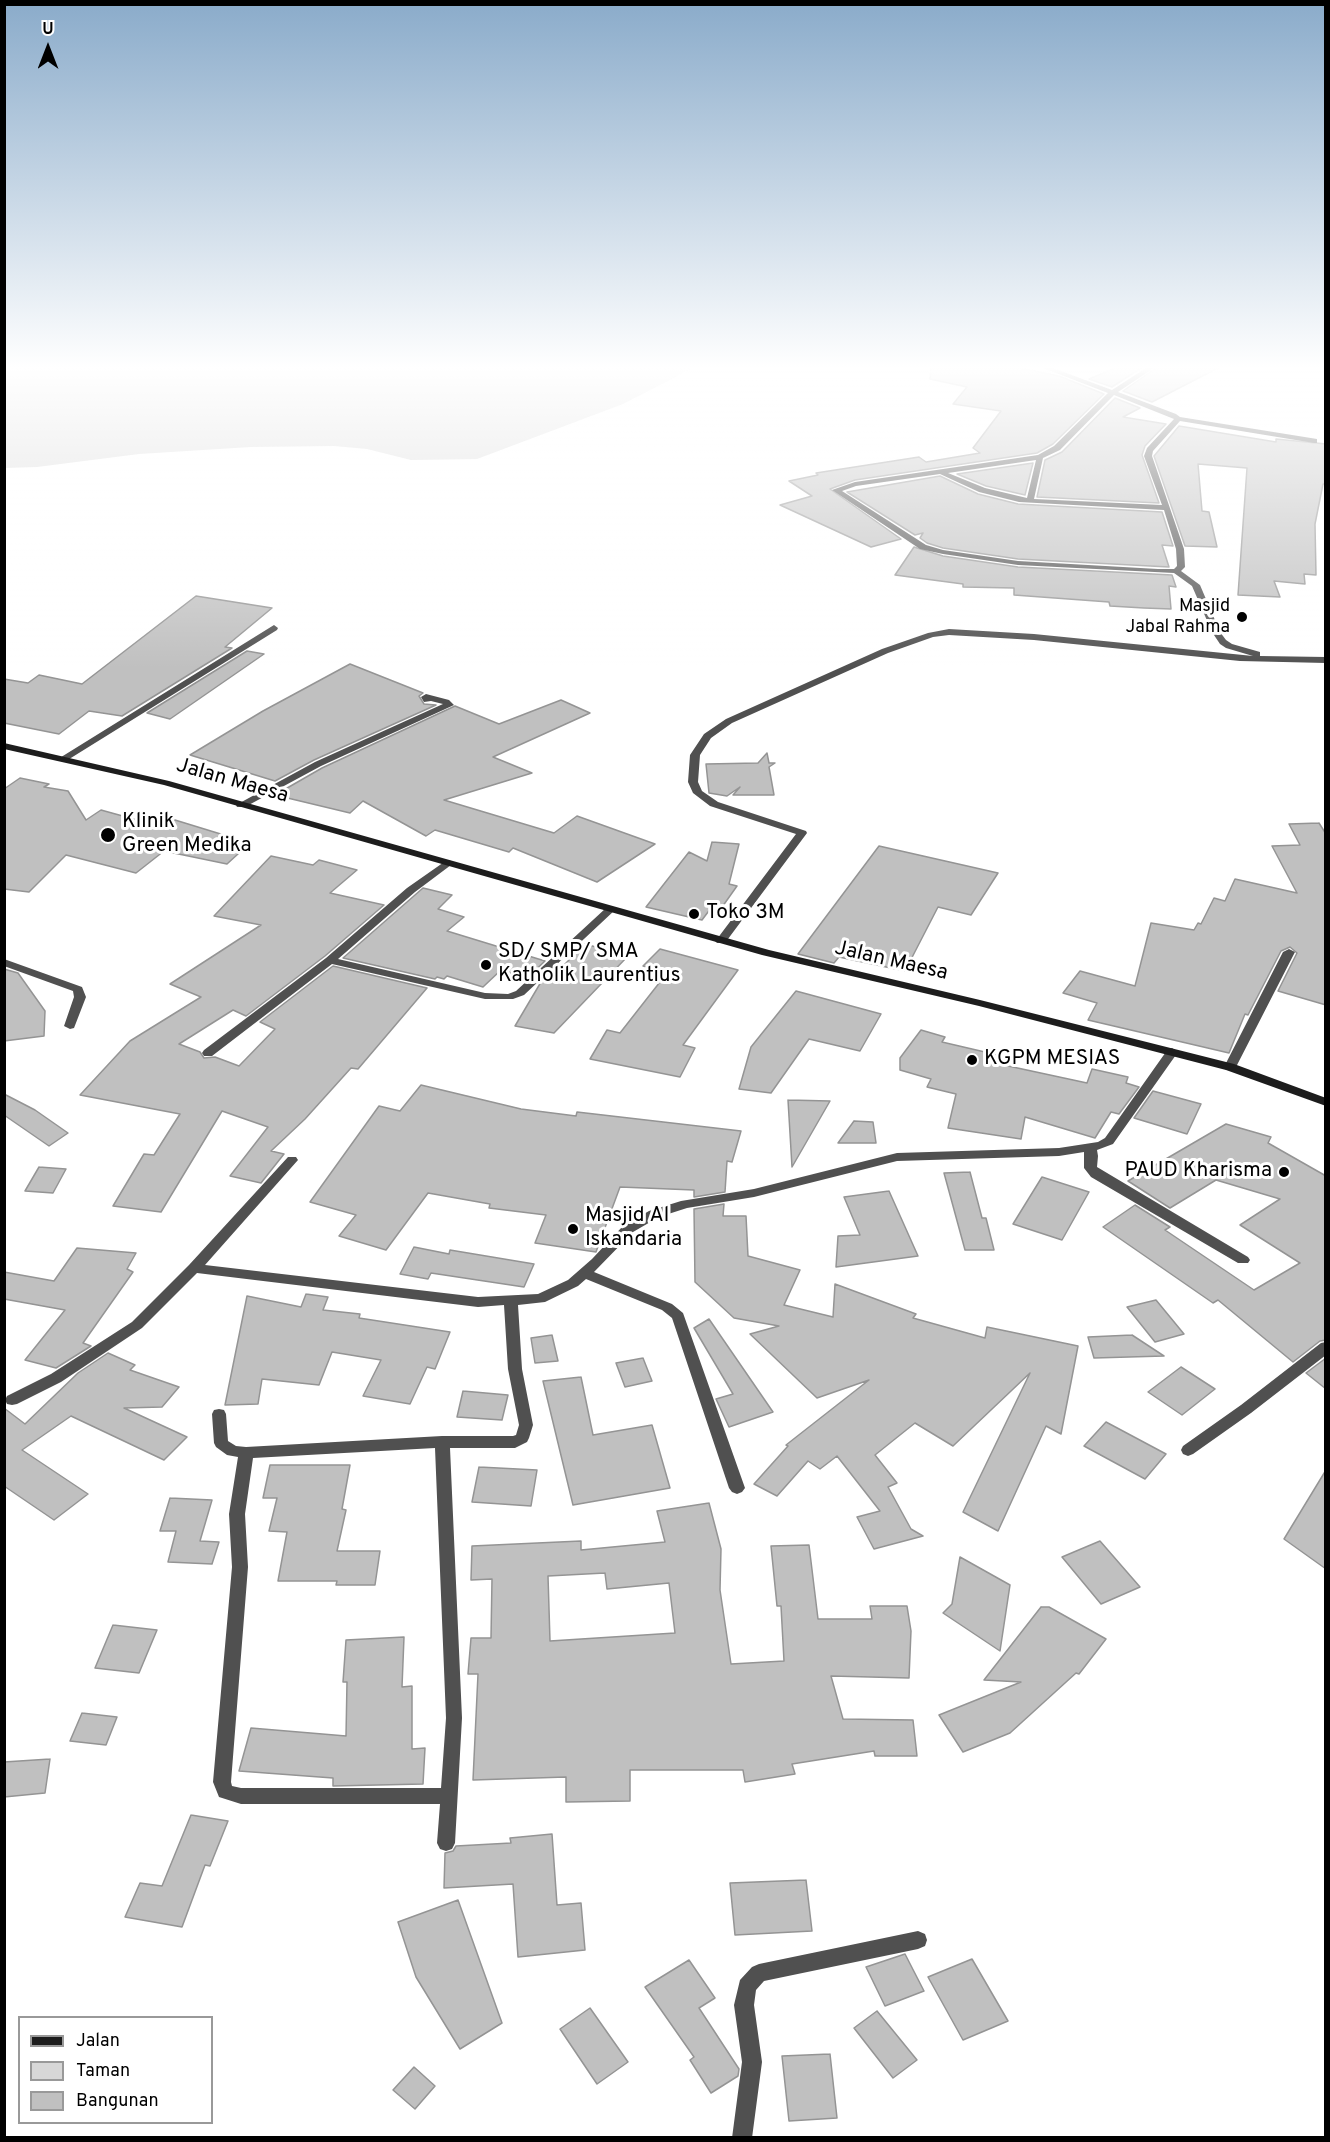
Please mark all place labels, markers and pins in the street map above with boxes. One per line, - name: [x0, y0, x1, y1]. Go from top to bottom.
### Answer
- place label: Masjid Jabal Rahma: [1125, 596, 1230, 638]
- marker: Masjid Jabal Rahma: [1235, 610, 1249, 624]
- place label: Klinik Green Medika: [122, 810, 251, 860]
- marker: Klinik Green Medika: [99, 826, 117, 844]
- place label: Toko 3M: [706, 901, 785, 927]
- marker: Toko 3M: [687, 907, 701, 921]
- place label: SD/ SMP/ SMA Katholik Laurentius: [498, 940, 681, 990]
- marker: SD/ SMP/ SMA Katholik Laurentius: [479, 958, 493, 972]
- place label: KGPM MESIAS: [984, 1047, 1120, 1073]
- marker: KGPM MESIAS: [965, 1053, 979, 1067]
- place label: PAUD Kharisma: [1124, 1159, 1272, 1185]
- marker: PAUD Kharisma: [1277, 1165, 1291, 1179]
- place label: Masjid Al Iskandaria: [585, 1204, 682, 1254]
- marker: Masjid Al Iskandaria: [566, 1222, 580, 1236]

